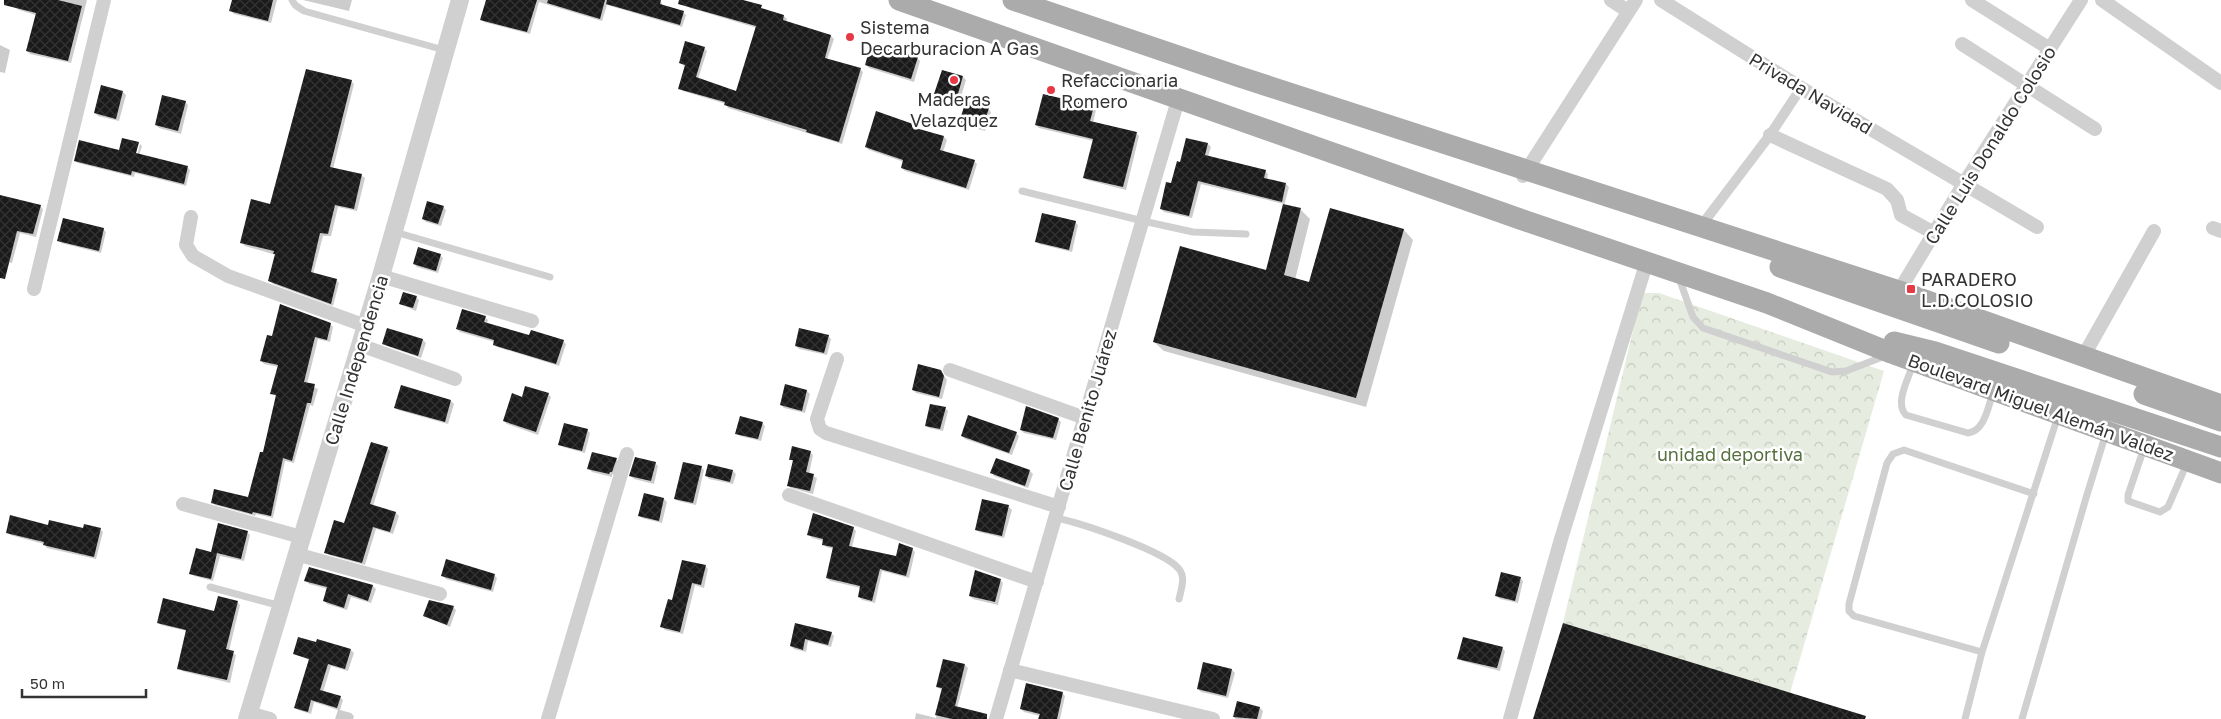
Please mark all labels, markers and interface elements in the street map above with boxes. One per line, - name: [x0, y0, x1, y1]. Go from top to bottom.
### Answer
- place label: Sistema Decarburacion A Gas: [860, 16, 1039, 59]
- marker: Sistema Decarburacion A Gas: [844, 31, 856, 43]
- street label: Calle Luis Donaldo Colosio: [1920, 42, 2060, 248]
- street label: Privada Navidad: [1745, 48, 1877, 138]
- place label: Refaccionaria Romero: [1061, 69, 1178, 112]
- marker: Maderas Velazquez: [948, 74, 960, 86]
- marker: Refaccionaria Romero: [1045, 84, 1057, 96]
- place label: Maderas Velazquez: [910, 88, 998, 131]
- place label: PARADERO L.D.COLOSIO: [1921, 268, 2033, 311]
- street label: Calle Independencia: [320, 272, 392, 448]
- marker: PARADERO L.D.COLOSIO: [1905, 283, 1917, 295]
- street label: Calle Benito Juárez: [1053, 327, 1121, 493]
- street label: Boulevard Miguel Alemán Valdez: [1905, 349, 2177, 465]
- park label: unidad deportiva: [1657, 443, 1803, 465]
- scale bar: [22, 666, 146, 698]
- text: 50 m: [30, 674, 65, 692]

